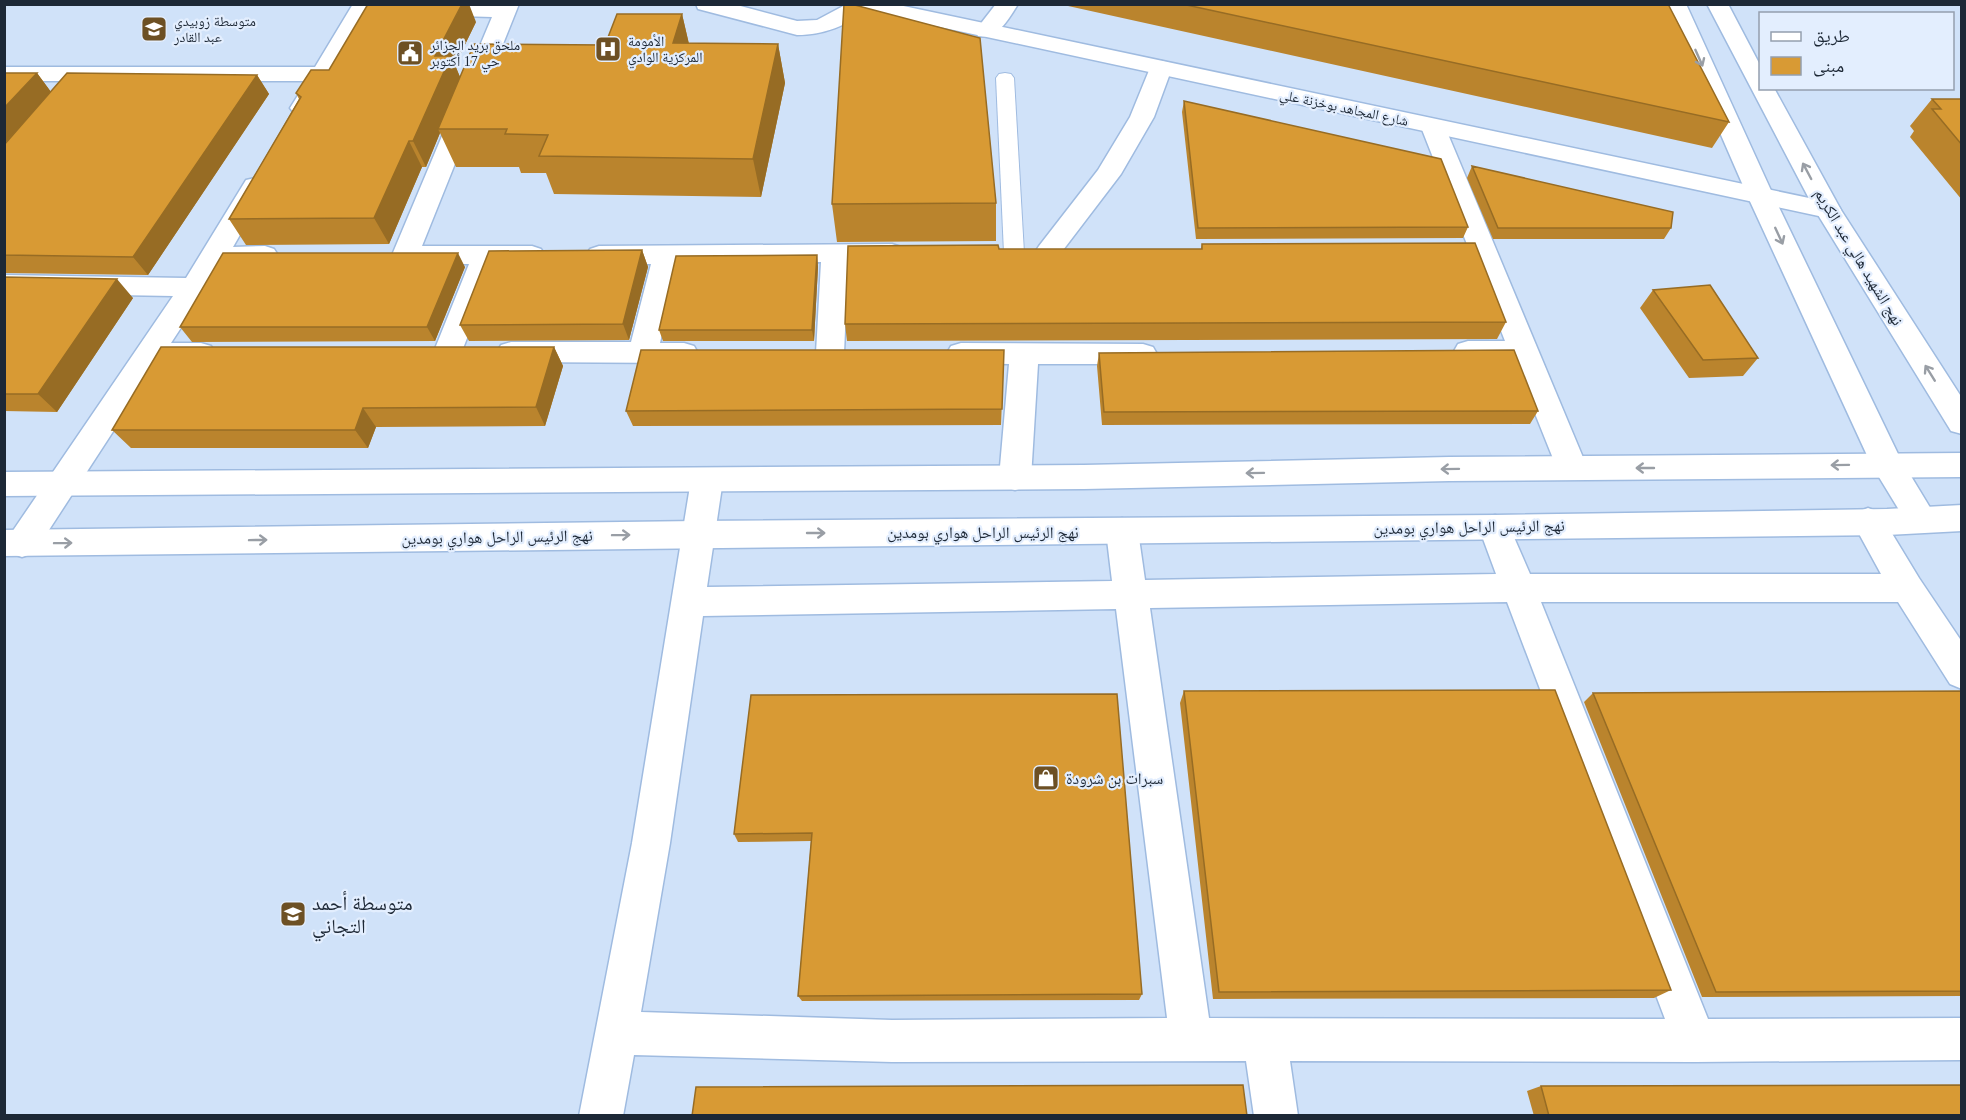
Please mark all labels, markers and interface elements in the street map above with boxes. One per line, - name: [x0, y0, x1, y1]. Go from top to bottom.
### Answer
- legend: [1759, 12, 1954, 90]
- school or university icon: متوسطة زوبيدي عبد القادر: [139, 14, 169, 44]
- place label: متوسطة زوبيدي عبد القادر: [173, 14, 256, 46]
- text: طريق: [1813, 26, 1850, 47]
- hospital icon: الأمومة المركزية الوادي: [593, 34, 623, 64]
- place label: الأمومة المركزية الوادي: [628, 34, 702, 68]
- public building icon: ملحق بريد الجزائر حي 17 أكتوبر: [395, 38, 425, 68]
- place label: ملحق بريد الجزائر حي 17 أكتوبر: [429, 38, 520, 72]
- one-way arrow: [1694, 48, 1705, 66]
- text: مبنى: [1813, 56, 1844, 77]
- street label: شارع المجاهد بوخزنة علي: [1278, 87, 1410, 132]
- one-way arrow: [1801, 163, 1813, 180]
- street label: نهج الشهيد هالي عبد الكريم: [1808, 186, 1907, 330]
- one-way arrow: [1774, 226, 1786, 244]
- one-way arrow: [1924, 365, 1936, 382]
- one-way arrow: [1831, 459, 1851, 471]
- one-way arrow: [1636, 462, 1656, 474]
- one-way arrow: [1441, 463, 1461, 475]
- one-way arrow: [1246, 468, 1266, 479]
- street label: نهج الرئيس الراحل هواري بومدين: [1373, 517, 1565, 541]
- street label: نهج الرئيس الراحل هواري بومدين: [887, 524, 1079, 545]
- street label: نهج الرئيس الراحل هواري بومدين: [401, 527, 593, 551]
- one-way arrow: [805, 527, 825, 539]
- one-way arrow: [610, 529, 630, 541]
- one-way arrow: [247, 534, 267, 546]
- one-way arrow: [52, 537, 72, 549]
- shop icon: سبرات بن شرودة: [1031, 763, 1061, 793]
- place label: سبرات بن شرودة: [1066, 770, 1163, 789]
- place label: متوسطة أحمد التجاني: [312, 891, 413, 942]
- school or university icon: متوسطة أحمد التجاني: [278, 899, 308, 929]

